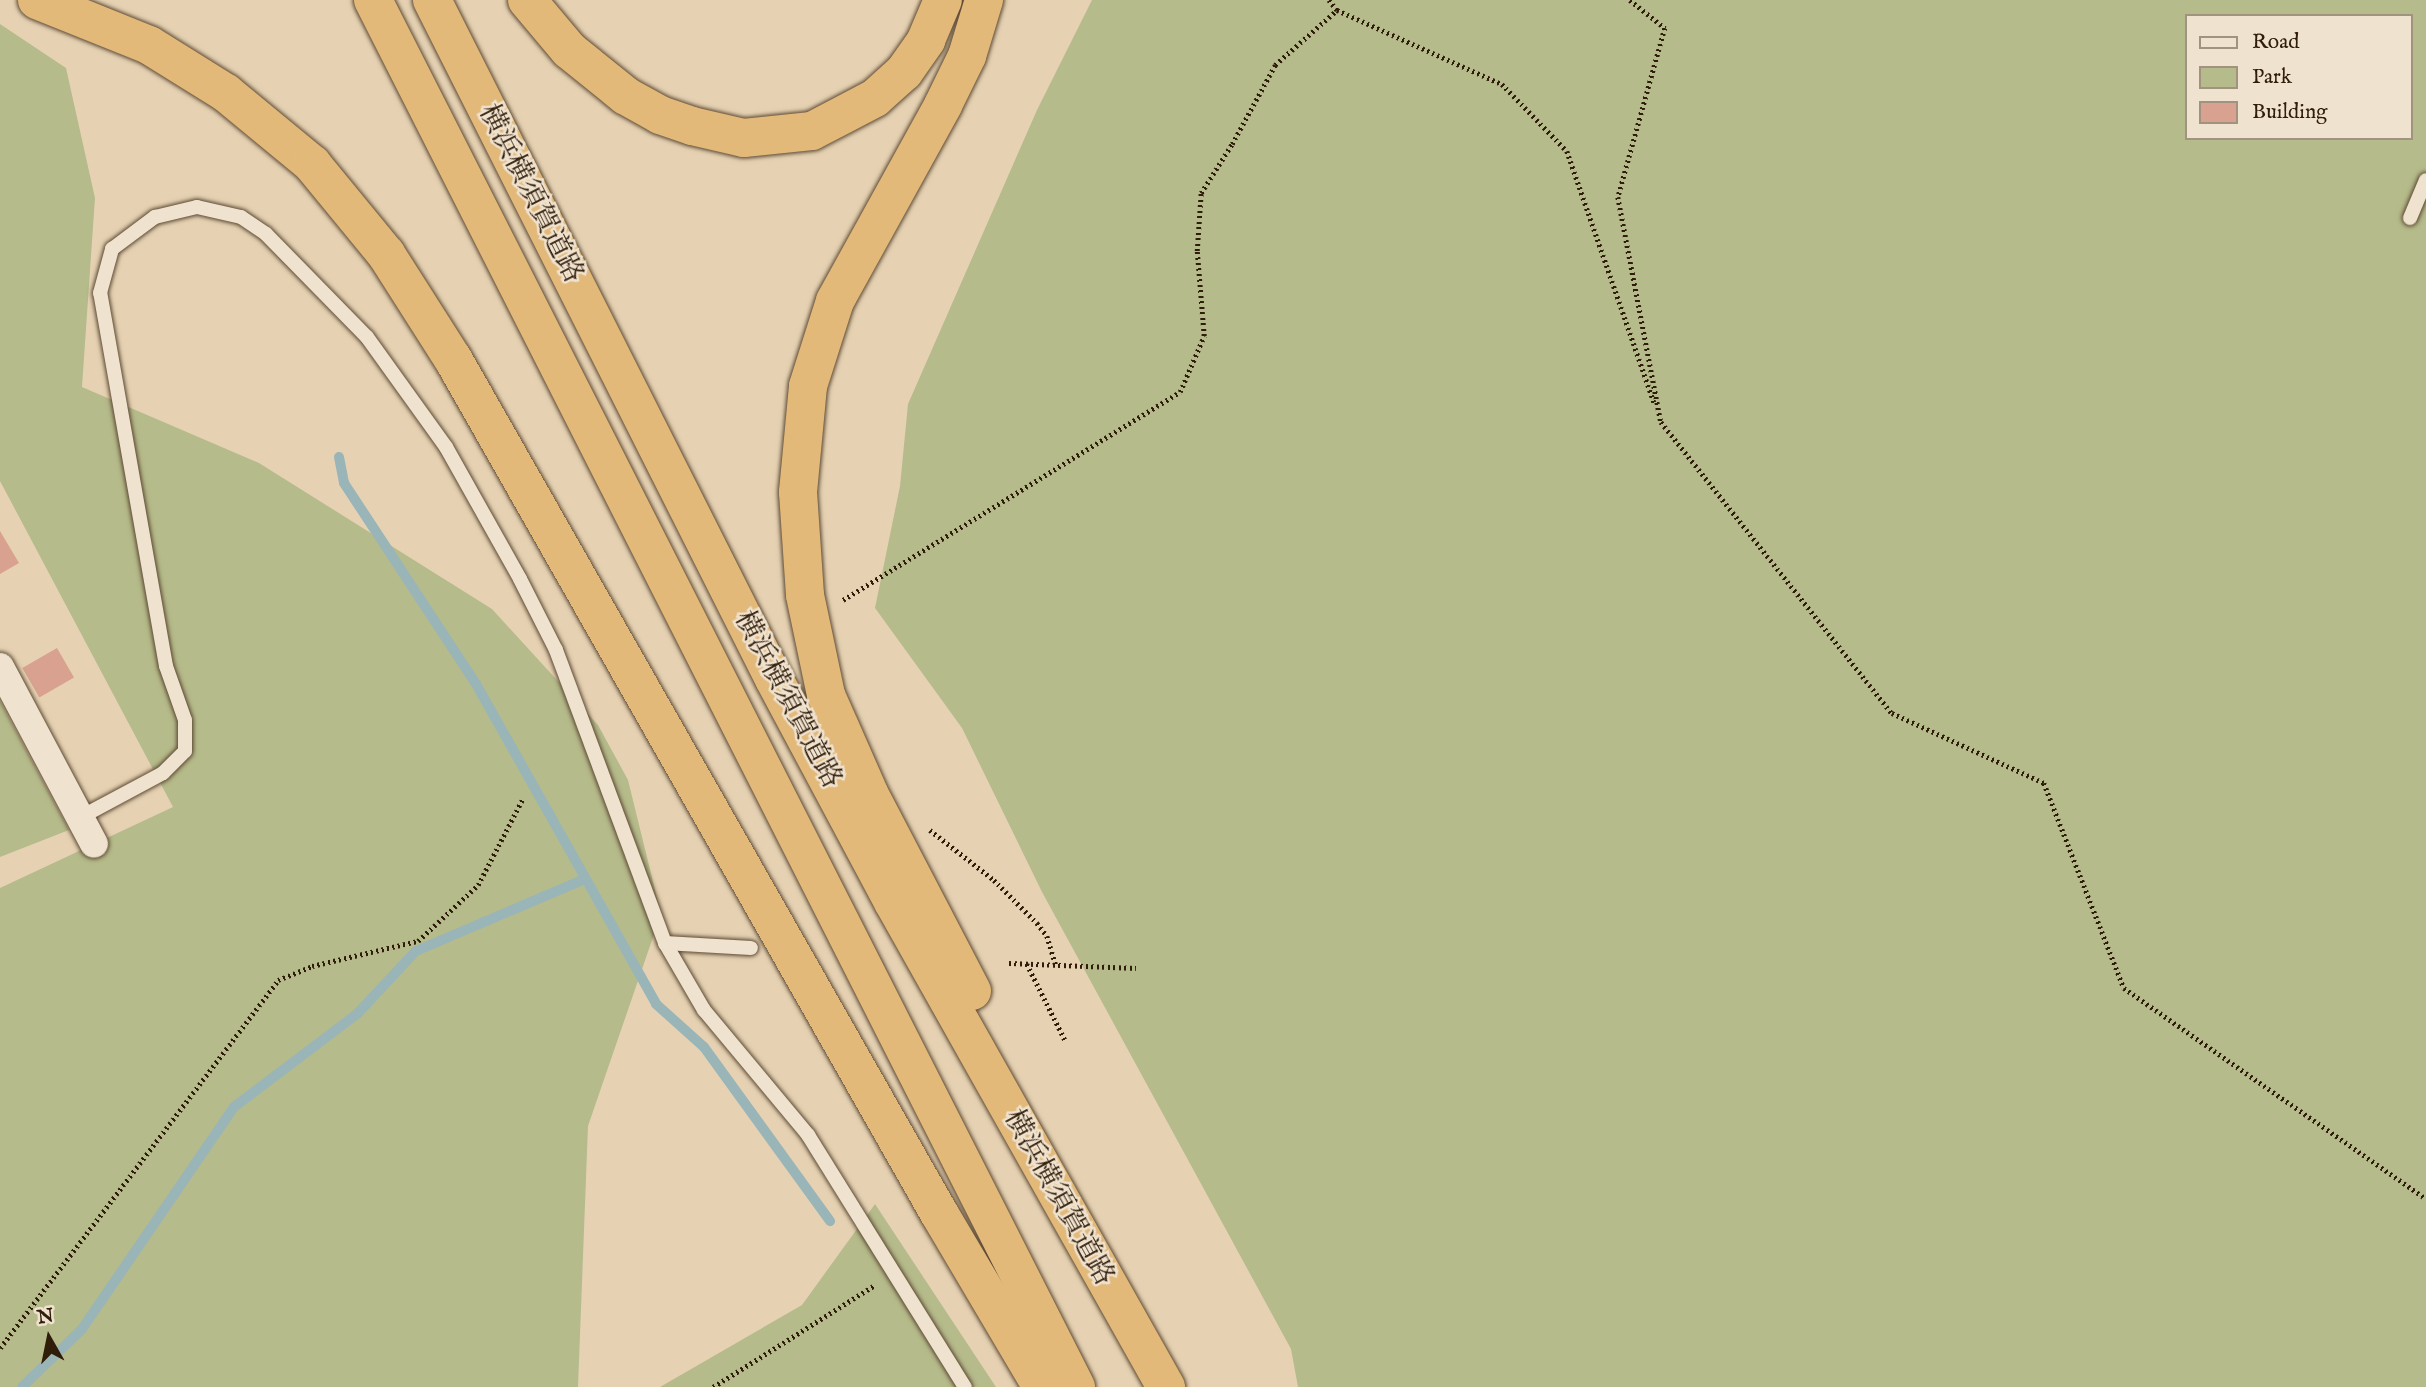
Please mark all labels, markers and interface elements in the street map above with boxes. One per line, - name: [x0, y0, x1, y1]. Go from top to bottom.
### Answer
- legend: [2184, 14, 2412, 140]
- text: Road: [2252, 29, 2299, 56]
- text: Park: [2252, 64, 2292, 91]
- street label: 横浜横須賀道路: [471, 99, 589, 289]
- text: Building: [2252, 99, 2327, 126]
- street label: 横浜横須賀道路: [726, 606, 848, 794]
- street label: 横浜横須賀道路: [996, 1104, 1120, 1292]
- north arrow: [14, 1303, 84, 1373]
- text: N: [36, 1304, 56, 1330]

